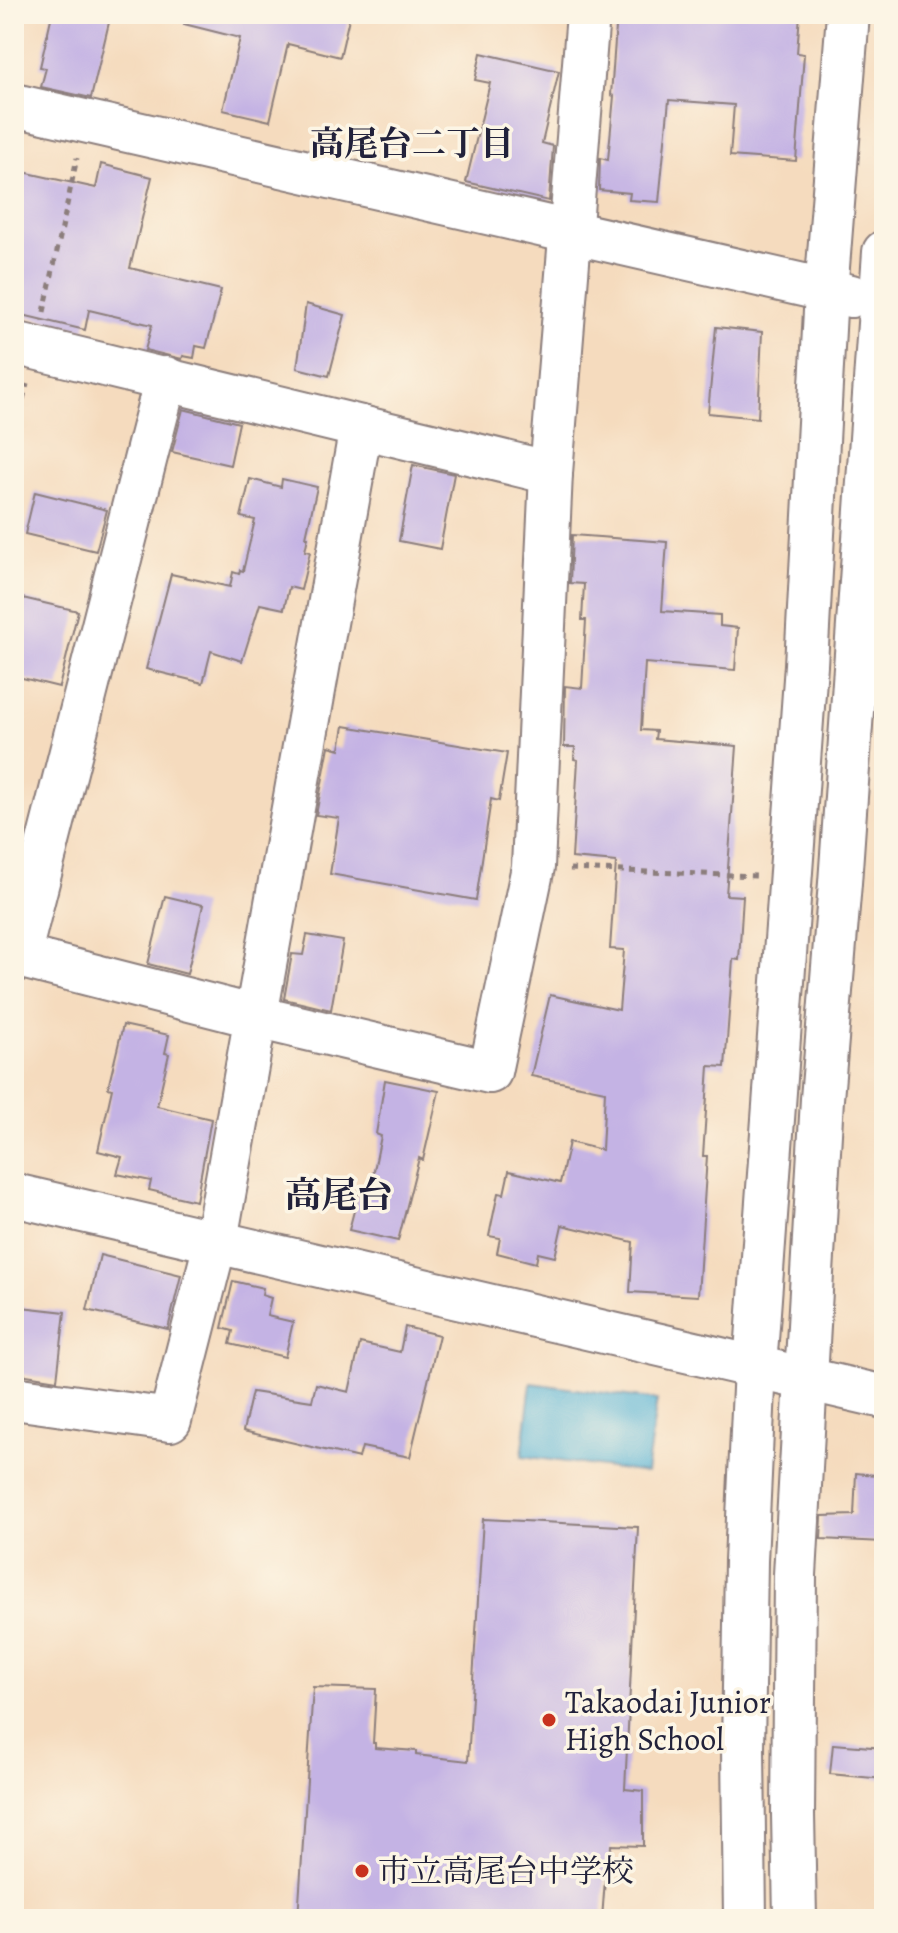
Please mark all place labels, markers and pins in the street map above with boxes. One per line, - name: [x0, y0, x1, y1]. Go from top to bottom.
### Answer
- place label: Takaodai Junior High School: [565, 1680, 771, 1761]
- marker: Takaodai Junior High School: [540, 1711, 558, 1729]
- place label: 市立高尾台中学校: [378, 1849, 634, 1893]
- marker: 市立高尾台中学校: [353, 1862, 371, 1880]

